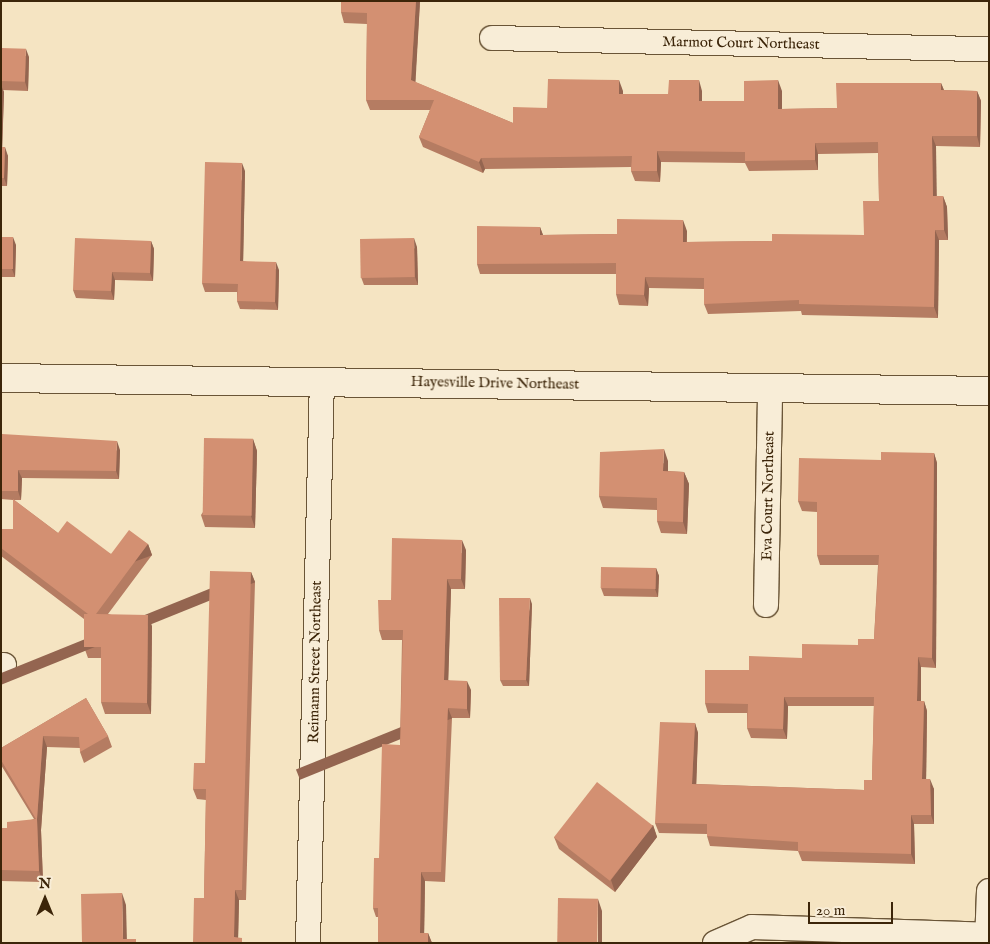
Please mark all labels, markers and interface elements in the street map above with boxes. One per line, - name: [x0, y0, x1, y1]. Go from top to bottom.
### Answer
- street label: Marmot Court Northeast: [662, 33, 820, 53]
- street label: Hayesville Drive Northeast: [410, 373, 580, 393]
- street label: Eva Court Northeast: [758, 431, 778, 561]
- street label: Reimann Street Northeast: [305, 580, 325, 744]
- north arrow: [20, 874, 70, 924]
- text: N: [39, 875, 51, 893]
- scale bar: [810, 892, 895, 924]
- text: 20 m: [816, 901, 845, 920]

